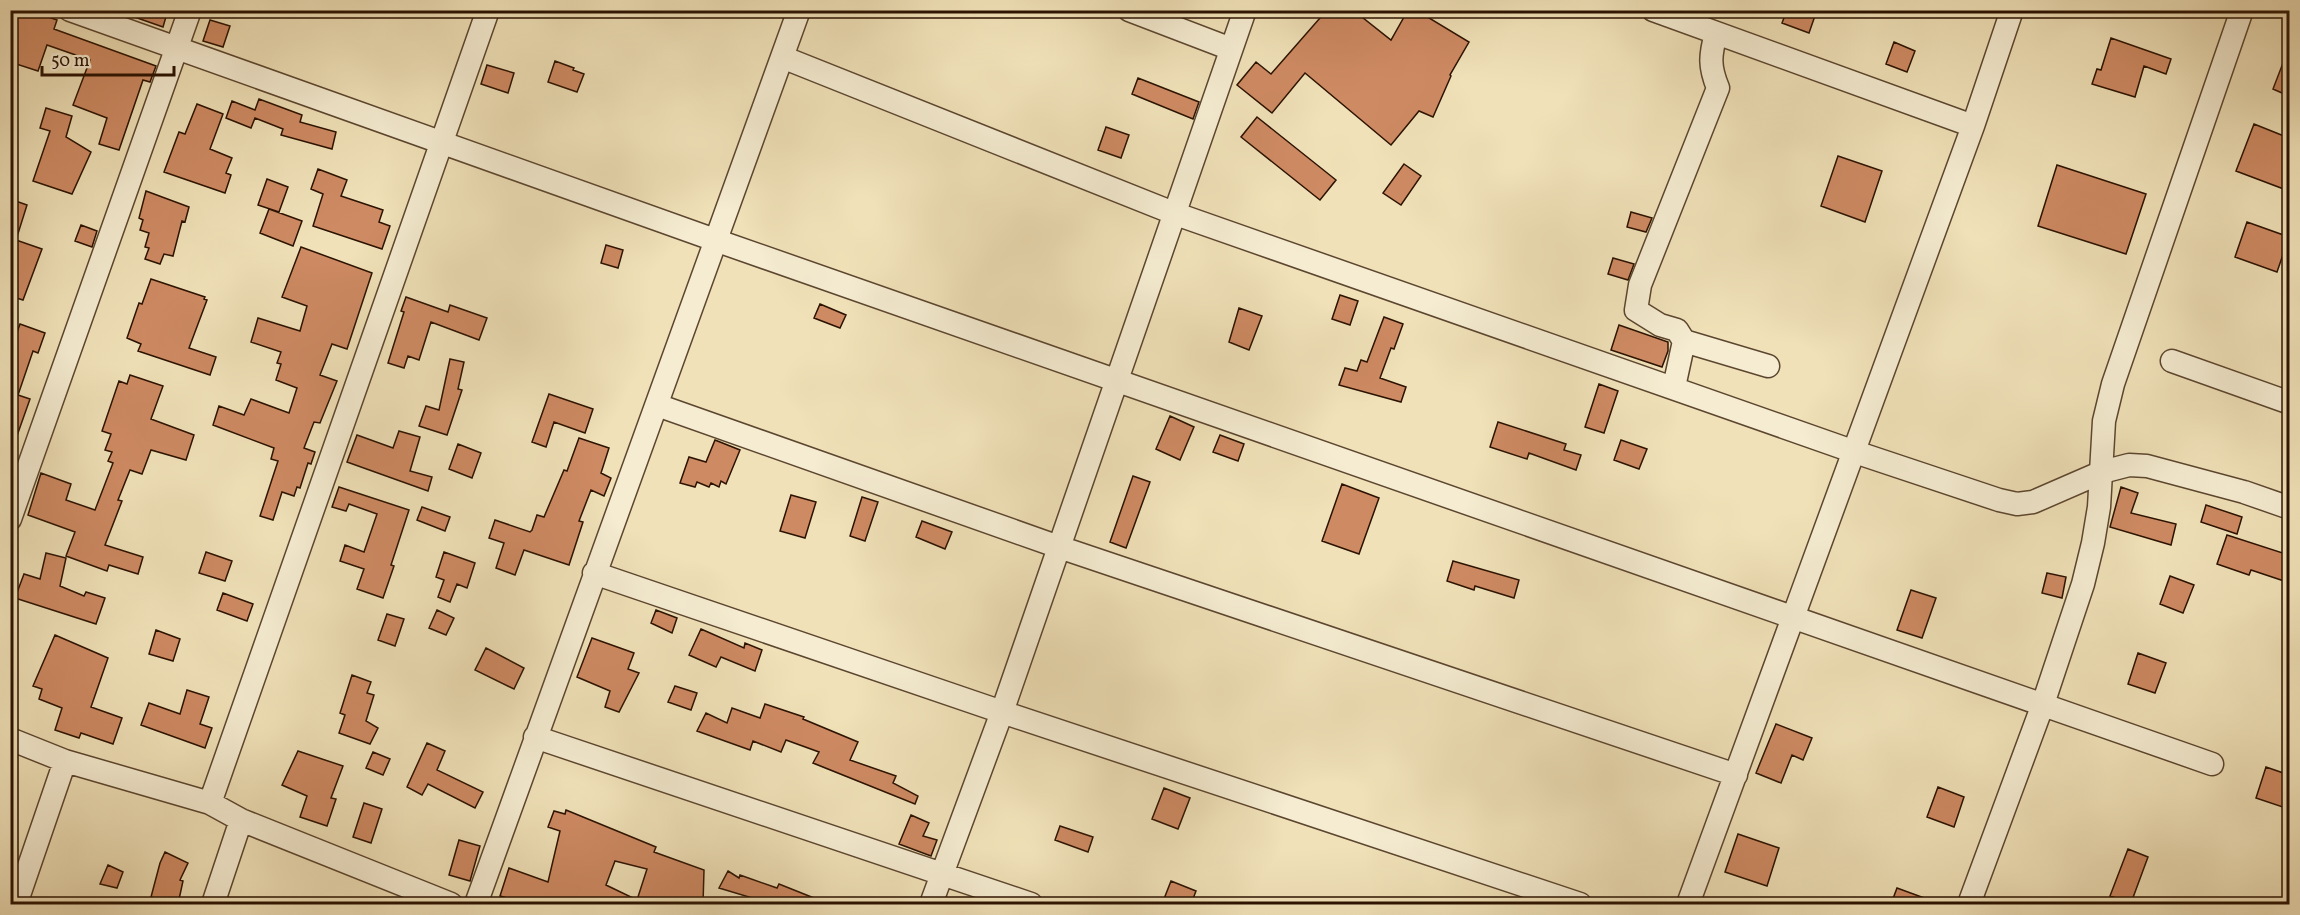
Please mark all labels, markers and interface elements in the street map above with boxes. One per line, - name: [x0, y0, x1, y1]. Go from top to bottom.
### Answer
- scale bar: [42, 39, 174, 77]
- text: 50 m: [51, 49, 90, 74]

